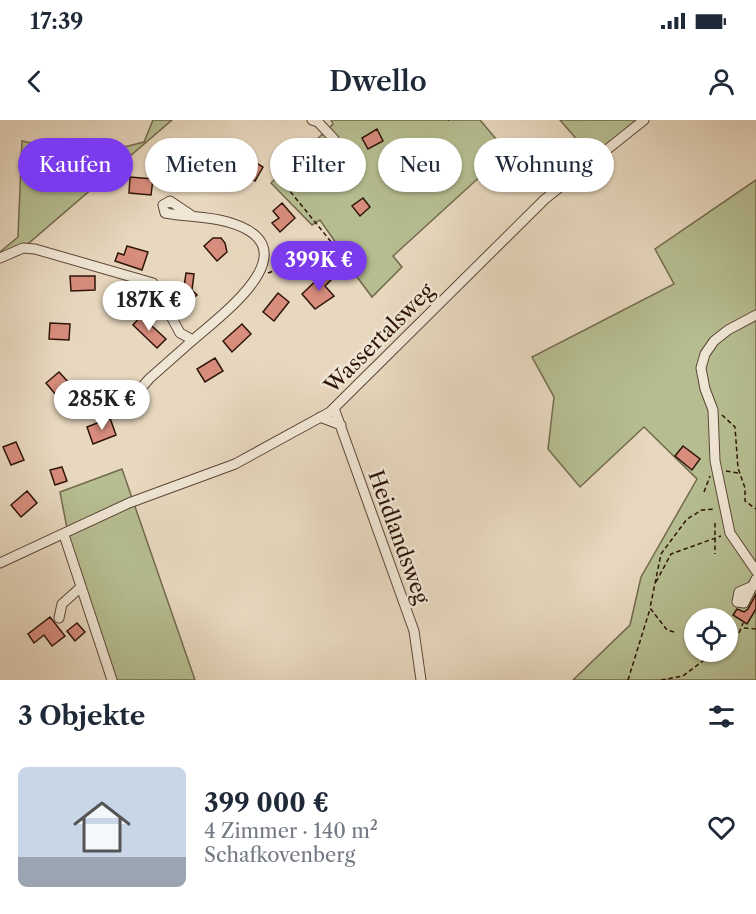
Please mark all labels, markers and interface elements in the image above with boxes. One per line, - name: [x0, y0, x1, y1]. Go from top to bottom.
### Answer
- text: 17:39: [30, 8, 83, 35]
- icon: back: [18, 65, 51, 98]
- text: Dwello: [329, 65, 427, 98]
- icon: person: [705, 65, 738, 98]
- chip: Kaufen: [18, 138, 133, 192]
- chip: Mieten: [145, 138, 258, 192]
- chip: Filter: [270, 138, 366, 192]
- chip: Neu: [378, 138, 462, 192]
- chip: Wohnung: [474, 138, 614, 192]
- pin: 399K €: [270, 241, 368, 292]
- text: 399K €: [285, 248, 353, 272]
- street label: Wassertalsweg: [318, 277, 440, 399]
- pin: 187K €: [100, 281, 198, 332]
- text: 187K €: [117, 288, 181, 312]
- pin: 285K €: [53, 380, 151, 431]
- text: 285K €: [68, 387, 136, 411]
- street label: Heidlandsweg: [363, 467, 435, 608]
- map controls: [684, 608, 738, 662]
- button: locate: [684, 608, 738, 662]
- text: 3 Objekte: [18, 700, 145, 732]
- icon: filters: [705, 700, 738, 733]
- text: 399 000 €: [204, 787, 329, 819]
- icon: home: [66, 791, 138, 863]
- icon: heart: [705, 811, 738, 844]
- text: 4 Zimmer · 140 m²: [204, 819, 378, 843]
- text: Schafkovenberg: [204, 843, 355, 867]

